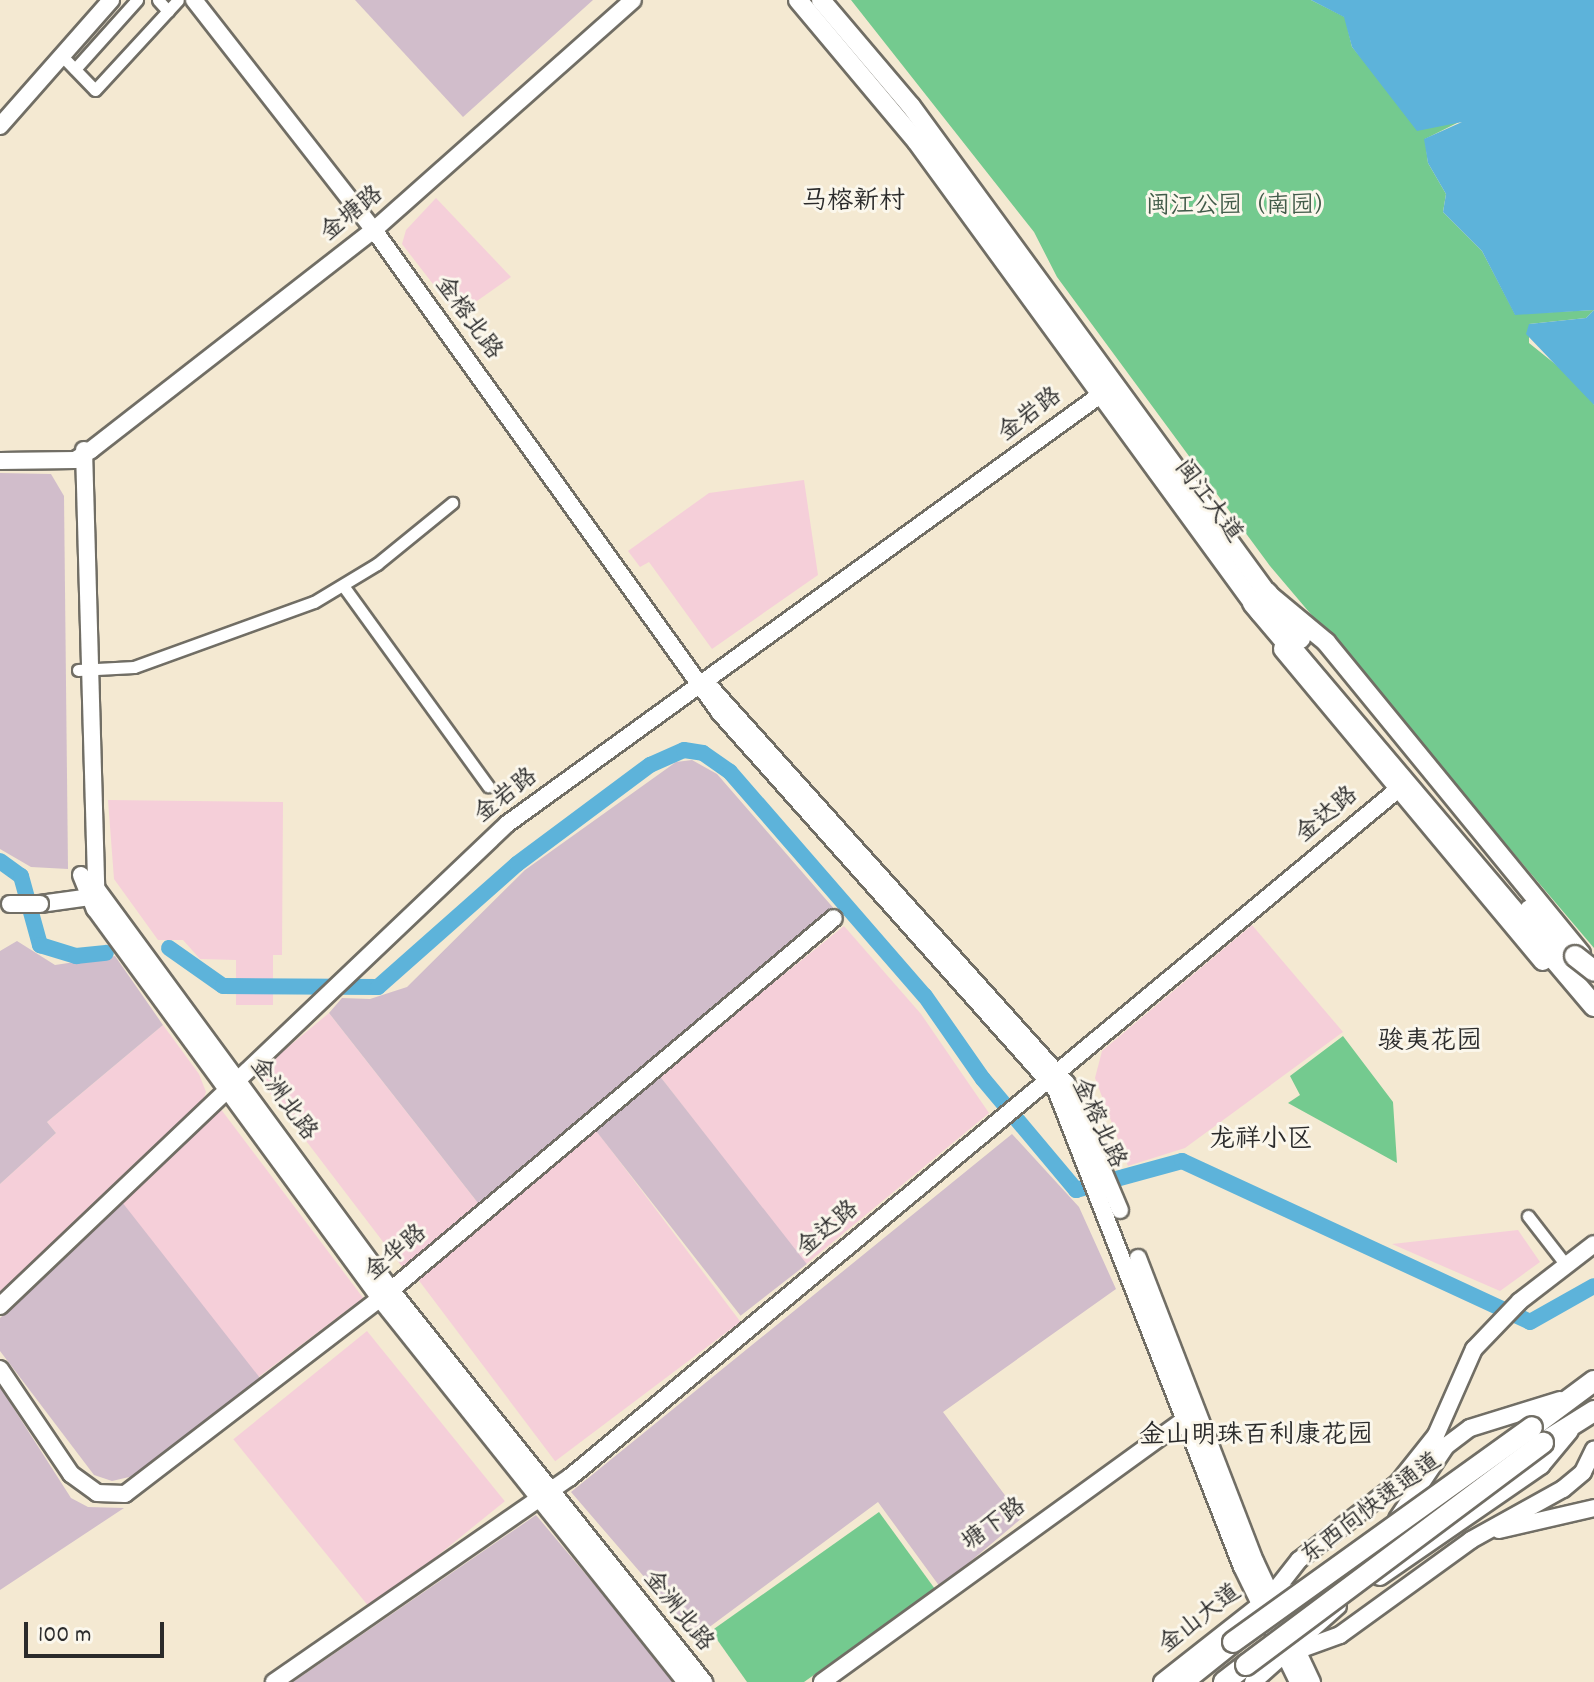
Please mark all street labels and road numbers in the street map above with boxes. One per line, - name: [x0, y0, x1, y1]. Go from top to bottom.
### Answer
- street label: 金塘路: [316, 181, 390, 249]
- street label: 金榕北路: [427, 272, 507, 366]
- street label: 金岩路: [994, 383, 1068, 449]
- street label: 闽江大道: [1167, 455, 1247, 549]
- street label: 金岩路: [470, 763, 544, 831]
- street label: 金达路: [1291, 782, 1365, 850]
- street label: 金洲北路: [242, 1053, 322, 1147]
- street label: 金榕北路: [1064, 1074, 1130, 1174]
- street label: 金达路: [792, 1196, 866, 1264]
- street label: 金华路: [360, 1220, 434, 1288]
- street label: 东西向快速通道: [1296, 1448, 1448, 1572]
- street label: 塘下路: [957, 1493, 1033, 1559]
- street label: 金洲北路: [636, 1566, 718, 1658]
- street label: 金山大道: [1154, 1579, 1248, 1661]

